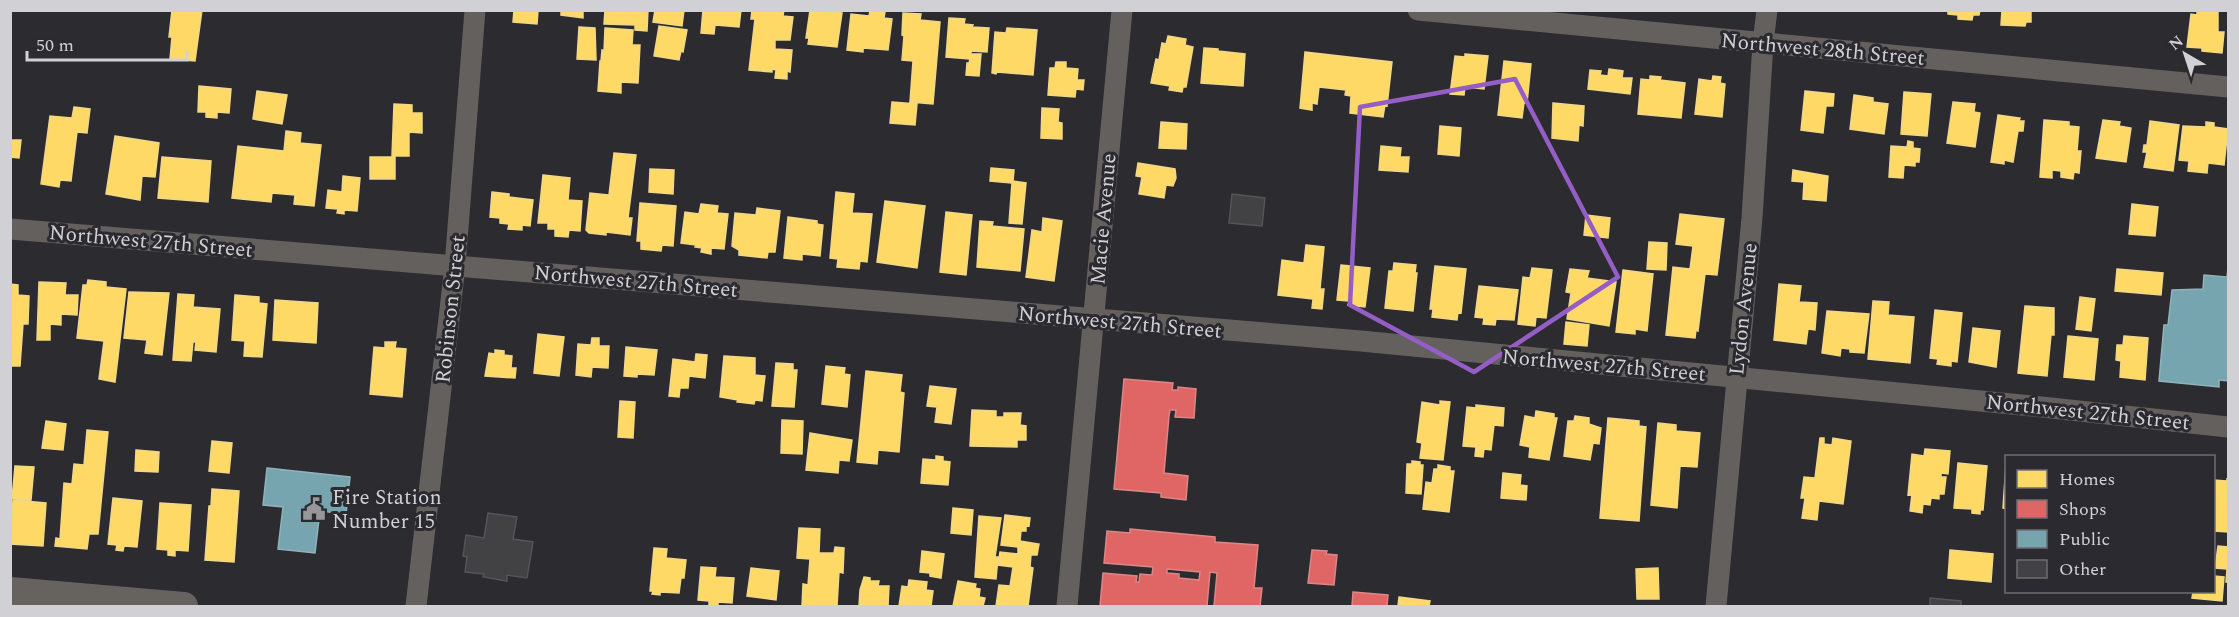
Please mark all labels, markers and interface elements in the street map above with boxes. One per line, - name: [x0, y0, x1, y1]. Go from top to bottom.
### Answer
- scale bar: [27, 24, 188, 62]
- north arrow: [2155, 24, 2215, 84]
- street label: Northwest 28th Street: [1720, 25, 1926, 75]
- text: N: [2164, 30, 2189, 57]
- text: 50 m: [36, 32, 74, 59]
- street label: Macie Avenue: [1082, 152, 1126, 286]
- street label: Northwest 27th Street: [48, 217, 254, 267]
- street label: Robinson Street: [427, 234, 475, 385]
- street label: Lydon Avenue: [1721, 241, 1767, 377]
- street label: Northwest 27th Street: [533, 257, 739, 307]
- street label: Northwest 27th Street: [1017, 298, 1223, 348]
- street label: Northwest 27th Street: [1501, 341, 1707, 391]
- street label: Northwest 27th Street: [1985, 386, 2191, 440]
- legend: [2005, 455, 2215, 593]
- text: Homes: [2059, 466, 2115, 493]
- place label: Fire Station Number 15: [332, 482, 442, 538]
- public building icon: Fire Station Number 15: [301, 496, 327, 522]
- text: Shops: [2059, 496, 2107, 523]
- text: Public: [2059, 526, 2110, 553]
- text: Other: [2059, 556, 2106, 583]

